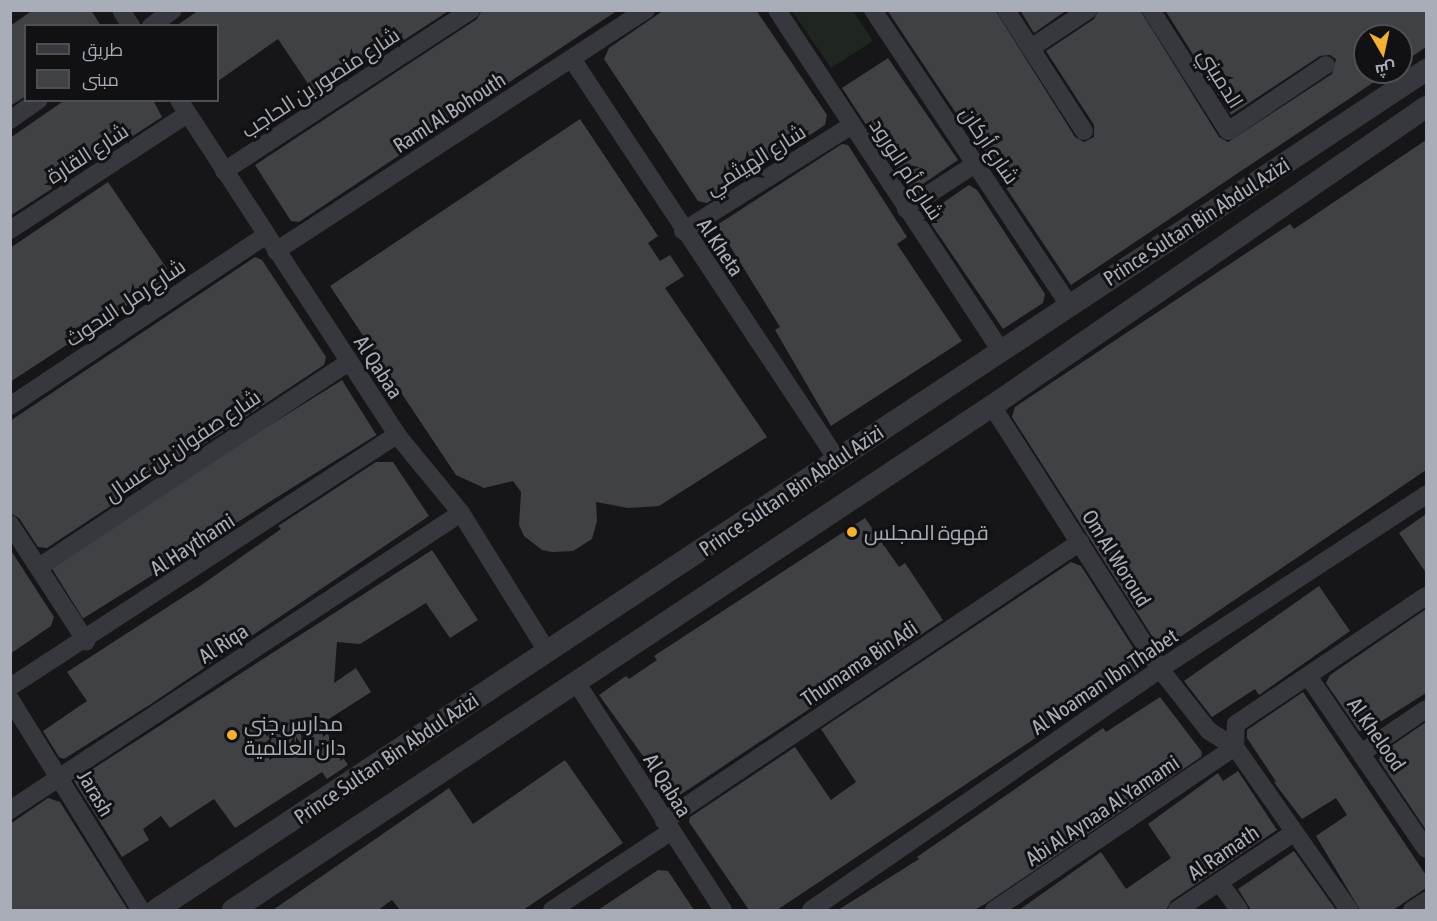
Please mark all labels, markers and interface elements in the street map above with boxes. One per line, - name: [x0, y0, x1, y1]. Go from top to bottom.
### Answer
- street label: شارع منصور بن الحاجب: [236, 21, 404, 143]
- legend: [24, 24, 219, 102]
- north arrow: [1353, 24, 1413, 84]
- text: طريق: [82, 39, 123, 60]
- street label: الدميني: [1193, 43, 1249, 113]
- text: ش: [1374, 59, 1397, 80]
- street label: Raml Al Bohouth: [388, 66, 510, 158]
- text: مبنى: [82, 69, 119, 90]
- street label: شارع أركان: [955, 101, 1025, 189]
- street label: شارع أم الورود: [865, 114, 949, 224]
- street label: شارع القارة: [41, 117, 133, 189]
- street label: شارع الهيثمي: [700, 118, 810, 200]
- street label: Prince Sultan Bin Abdul Azizi: [1098, 151, 1294, 291]
- street label: Al Kheta: [693, 213, 749, 281]
- street label: شارع رمل البحوث: [60, 253, 190, 351]
- street label: Al Qabaa: [349, 331, 409, 403]
- street label: شارع صفوان بن عسال: [99, 383, 265, 507]
- street label: Prince Sultan Bin Abdul Azizi: [694, 419, 888, 561]
- street label: Om Al Woroud: [1077, 505, 1157, 611]
- street label: Al Haythami: [145, 507, 239, 581]
- place label: قهوة المجلس: [864, 519, 989, 545]
- marker: قهوة المجلس: [845, 525, 859, 539]
- street label: Thumama Bin Adi: [796, 615, 922, 711]
- street label: Al Riqa: [194, 618, 252, 668]
- street label: Al Noaman Ibn Thabet: [1026, 623, 1182, 739]
- street label: Prince Sultan Bin Abdul Azizi: [289, 687, 483, 829]
- street label: Al Khelood: [1343, 692, 1411, 776]
- place label: مدارس جنى دان العالمية: [244, 710, 346, 760]
- marker: مدارس جنى دان العالمية: [225, 728, 239, 742]
- street label: Al Qabaa: [639, 749, 697, 821]
- street label: Abi Al Aynaa Al Yamami: [1020, 749, 1184, 871]
- street label: Jarash: [72, 765, 120, 821]
- street label: Al Ramath: [1183, 819, 1263, 885]

